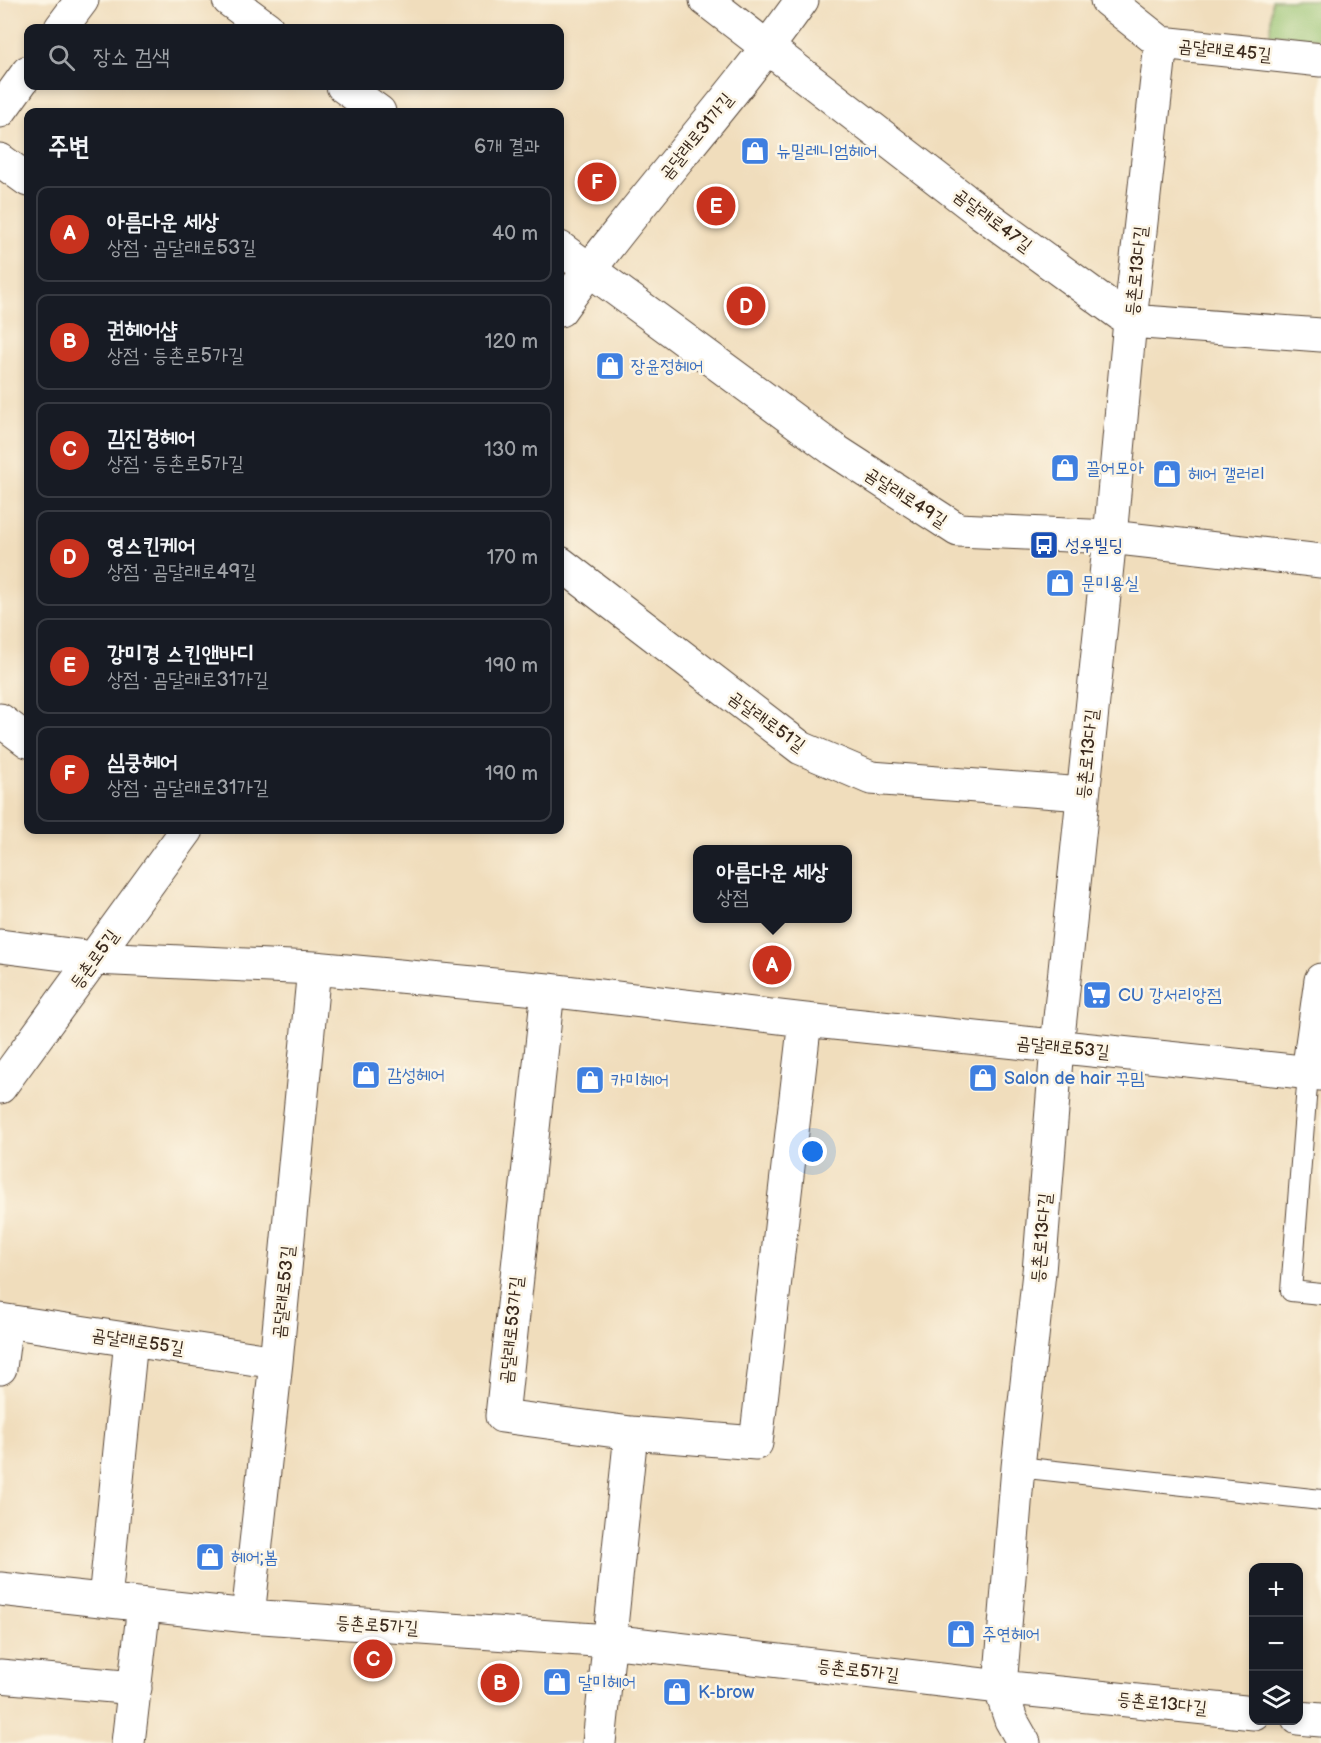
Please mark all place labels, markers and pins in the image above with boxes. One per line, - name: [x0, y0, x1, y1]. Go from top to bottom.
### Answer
- shop icon: 뉴밀레니엄헤어: [739, 135, 771, 167]
- place label: 뉴밀레니엄헤어: [776, 141, 877, 162]
- pin: F: [578, 160, 616, 204]
- pin: E: [696, 184, 736, 228]
- pin: D: [726, 284, 766, 328]
- shop icon: 장윤정헤어: [594, 350, 626, 382]
- place label: 장윤정헤어: [631, 356, 703, 377]
- shop icon: 끌어모아: [1049, 452, 1081, 484]
- place label: 끌어모아: [1086, 458, 1144, 479]
- shop icon: 헤어 갤러리: [1151, 458, 1183, 490]
- place label: 헤어 갤러리: [1188, 464, 1265, 485]
- bus stop icon: 성우빌딩: [1028, 529, 1060, 561]
- place label: 성우빌딩: [1065, 535, 1123, 556]
- shop icon: 문미용실: [1044, 567, 1076, 599]
- place label: 문미용실: [1081, 573, 1139, 594]
- pin: A: [752, 942, 792, 988]
- supermarket icon: CU 강서리앙점: [1081, 979, 1113, 1011]
- place label: CU 강서리앙점: [1118, 985, 1222, 1006]
- shop icon: 감성헤어: [350, 1059, 382, 1091]
- shop icon: Salon de hair 꾸밈: [967, 1062, 999, 1094]
- shop icon: 카미헤어: [574, 1064, 606, 1096]
- place label: 감성헤어: [387, 1065, 445, 1086]
- place label: Salon de hair 꾸밈: [1004, 1068, 1145, 1089]
- place label: 카미헤어: [611, 1070, 669, 1091]
- shop icon: 헤어;봄: [194, 1541, 226, 1573]
- place label: 헤어;봄: [231, 1547, 278, 1568]
- shop icon: 주연헤어: [945, 1618, 977, 1650]
- place label: 주연헤어: [982, 1624, 1040, 1645]
- pin: C: [354, 1636, 392, 1682]
- pin: B: [480, 1660, 520, 1706]
- shop icon: 달미헤어: [541, 1666, 573, 1698]
- place label: 달미헤어: [578, 1672, 636, 1693]
- shop icon: K-brow: [661, 1676, 693, 1708]
- place label: K-brow: [698, 1682, 754, 1703]

